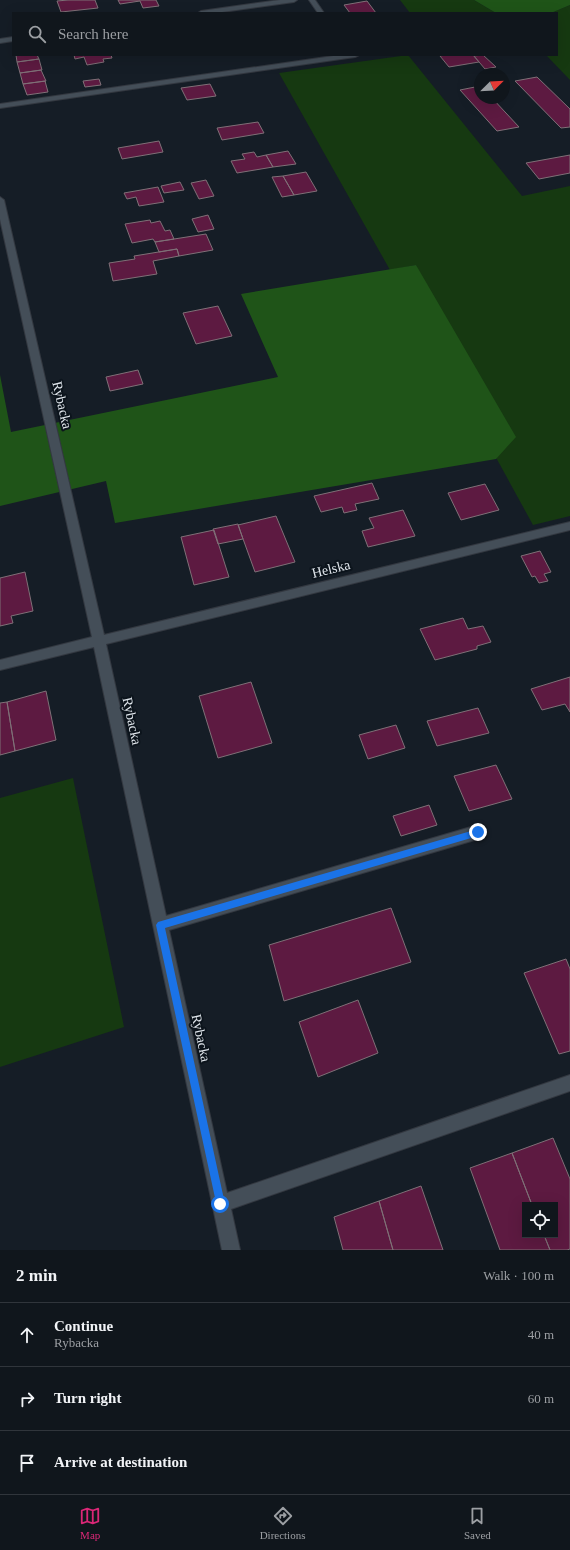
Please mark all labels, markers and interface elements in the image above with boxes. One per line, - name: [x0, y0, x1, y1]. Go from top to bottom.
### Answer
- search box: [12, 12, 558, 56]
- icon: search: [26, 23, 48, 45]
- text: Search here: [58, 26, 128, 42]
- north arrow: [474, 68, 510, 104]
- street label: Rybacka: [49, 380, 75, 431]
- street label: Helska: [310, 557, 352, 581]
- street label: Rybacka: [120, 696, 145, 747]
- route end: [469, 823, 487, 841]
- street label: Rybacka: [189, 1013, 214, 1064]
- route start: [211, 1195, 229, 1213]
- map controls: [522, 1202, 558, 1238]
- button: locate: [522, 1202, 558, 1238]
- text: 2 min: [16, 1266, 57, 1285]
- text: Walk · 100 m: [483, 1268, 554, 1283]
- text: Continue: [54, 1318, 113, 1334]
- icon: ahead: [16, 1324, 38, 1346]
- text: 40 m: [528, 1327, 554, 1342]
- text: Rybacka: [54, 1335, 99, 1350]
- icon: right: [16, 1388, 38, 1410]
- text: Turn right: [54, 1390, 121, 1406]
- text: 60 m: [528, 1391, 554, 1406]
- icon: arrive: [16, 1452, 38, 1474]
- text: Arrive at destination: [54, 1454, 187, 1470]
- tab: Map: [79, 1505, 101, 1541]
- tab: Directions: [260, 1505, 305, 1541]
- tab: Saved: [464, 1505, 491, 1541]

